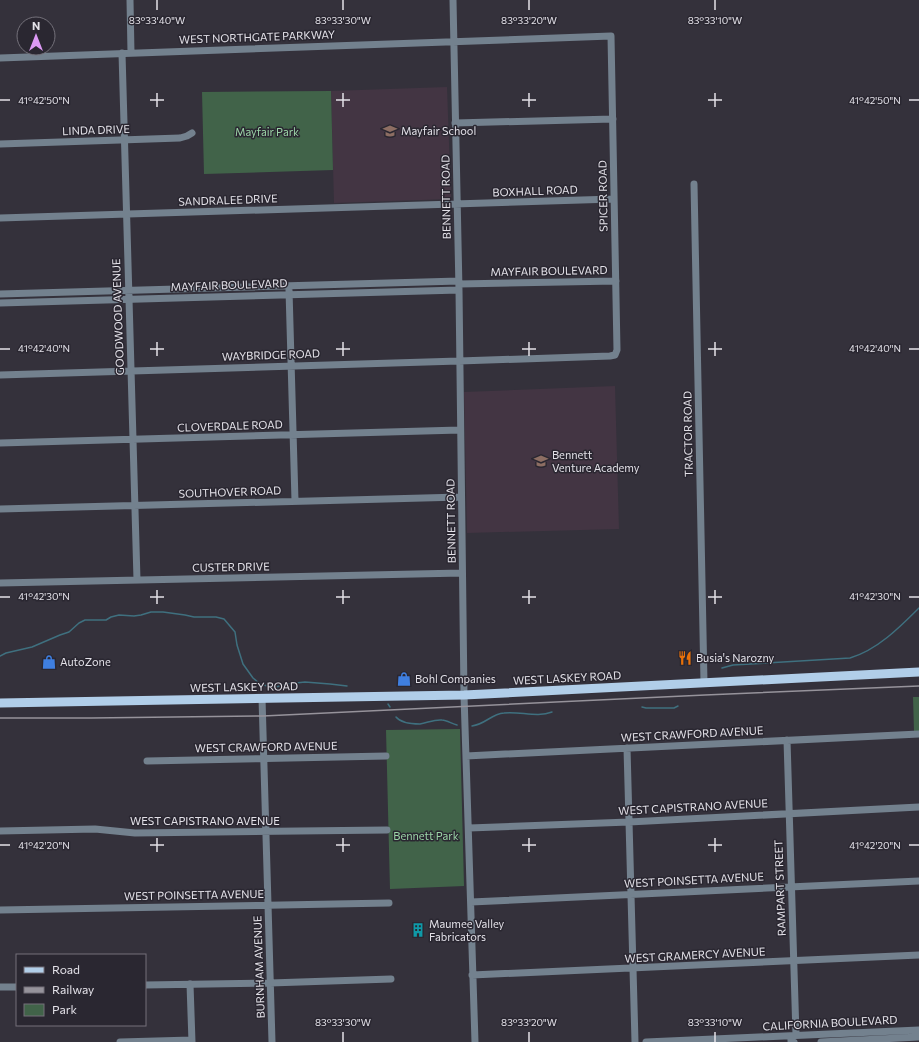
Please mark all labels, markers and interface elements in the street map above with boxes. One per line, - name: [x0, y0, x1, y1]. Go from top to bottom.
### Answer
- text: 83°33'40"W: [129, 14, 185, 26]
- text: 83°33'30"W: [315, 14, 371, 26]
- text: 83°33'20"W: [501, 14, 557, 26]
- text: 83°33'10"W: [688, 14, 742, 26]
- north arrow: [16, 16, 56, 56]
- text: N: [32, 19, 40, 32]
- street label: WEST NORTHGATE PARKWAY: [179, 27, 335, 46]
- text: 41°42'50"N: [18, 94, 70, 106]
- text: 41°42'50"N: [849, 94, 901, 106]
- street label: LINDA DRIVE: [62, 122, 130, 137]
- school or university icon: Mayfair School: [382, 123, 398, 139]
- place label: Mayfair School: [401, 124, 476, 137]
- park label: Mayfair Park: [235, 125, 299, 138]
- street label: BENNETT ROAD: [438, 155, 453, 239]
- street label: SPICER ROAD: [595, 160, 610, 232]
- street label: BOXHALL ROAD: [492, 183, 578, 198]
- street label: SANDRALEE DRIVE: [178, 191, 278, 208]
- street label: GOODWOOD AVENUE: [109, 258, 126, 376]
- street label: MAYFAIR BOULEVARD: [490, 263, 608, 278]
- street label: MAYFAIR BOULEVARD: [170, 276, 288, 293]
- text: 41°42'40"N: [18, 342, 70, 354]
- text: 41°42'40"N: [849, 342, 901, 354]
- street label: WAYBRIDGE ROAD: [222, 346, 320, 363]
- street label: TRACTOR ROAD: [680, 391, 695, 477]
- street label: CLOVERDALE ROAD: [177, 417, 283, 434]
- place label: Bennett Venture Academy: [552, 448, 640, 474]
- school or university icon: Bennett Venture Academy: [533, 453, 549, 469]
- street label: BENNETT ROAD: [443, 479, 458, 563]
- street label: SOUTHOVER ROAD: [178, 483, 281, 500]
- street label: CUSTER DRIVE: [192, 559, 270, 574]
- text: 41°42'30"N: [18, 590, 70, 602]
- text: 41°42'30"N: [849, 590, 901, 602]
- restaurant icon: Busia's Narozny: [677, 650, 693, 666]
- place label: Busia's Narozny: [696, 651, 775, 664]
- shop icon: AutoZone: [41, 654, 57, 670]
- place label: AutoZone: [60, 655, 111, 668]
- street label: WEST LASKEY ROAD: [513, 668, 621, 687]
- shop icon: Bohl Companies: [396, 671, 412, 687]
- place label: Bohl Companies: [415, 672, 496, 685]
- street label: WEST LASKEY ROAD: [190, 679, 298, 694]
- street label: WEST CRAWFORD AVENUE: [620, 723, 764, 744]
- street label: WEST CRAWFORD AVENUE: [195, 739, 337, 754]
- street label: WEST CAPISTRANO AVENUE: [618, 796, 768, 817]
- street label: WEST CAPISTRANO AVENUE: [130, 814, 280, 827]
- park label: Bennett Park: [393, 829, 459, 842]
- text: 41°42'20"N: [18, 839, 70, 851]
- text: 41°42'20"N: [849, 839, 901, 851]
- street label: RAMPART STREET: [771, 840, 788, 936]
- street label: WEST POINSETTA AVENUE: [624, 869, 764, 890]
- street label: WEST POINSETTA AVENUE: [124, 887, 264, 902]
- street label: BURNHAM AVENUE: [250, 915, 267, 1019]
- place label: Maumee Valley Fabricators: [429, 917, 505, 943]
- building icon: Maumee Valley Fabricators: [410, 922, 426, 938]
- street label: WEST GRAMERCY AVENUE: [624, 944, 766, 965]
- legend: [16, 954, 146, 1026]
- text: Road: [52, 962, 80, 976]
- text: Railway: [52, 982, 94, 996]
- text: Park: [52, 1002, 78, 1016]
- street label: CALIFORNIA BOULEVARD: [762, 1012, 898, 1033]
- text: 83°33'30"W: [315, 1016, 371, 1028]
- text: 83°33'20"W: [501, 1016, 557, 1028]
- text: 83°33'10"W: [688, 1016, 742, 1028]

